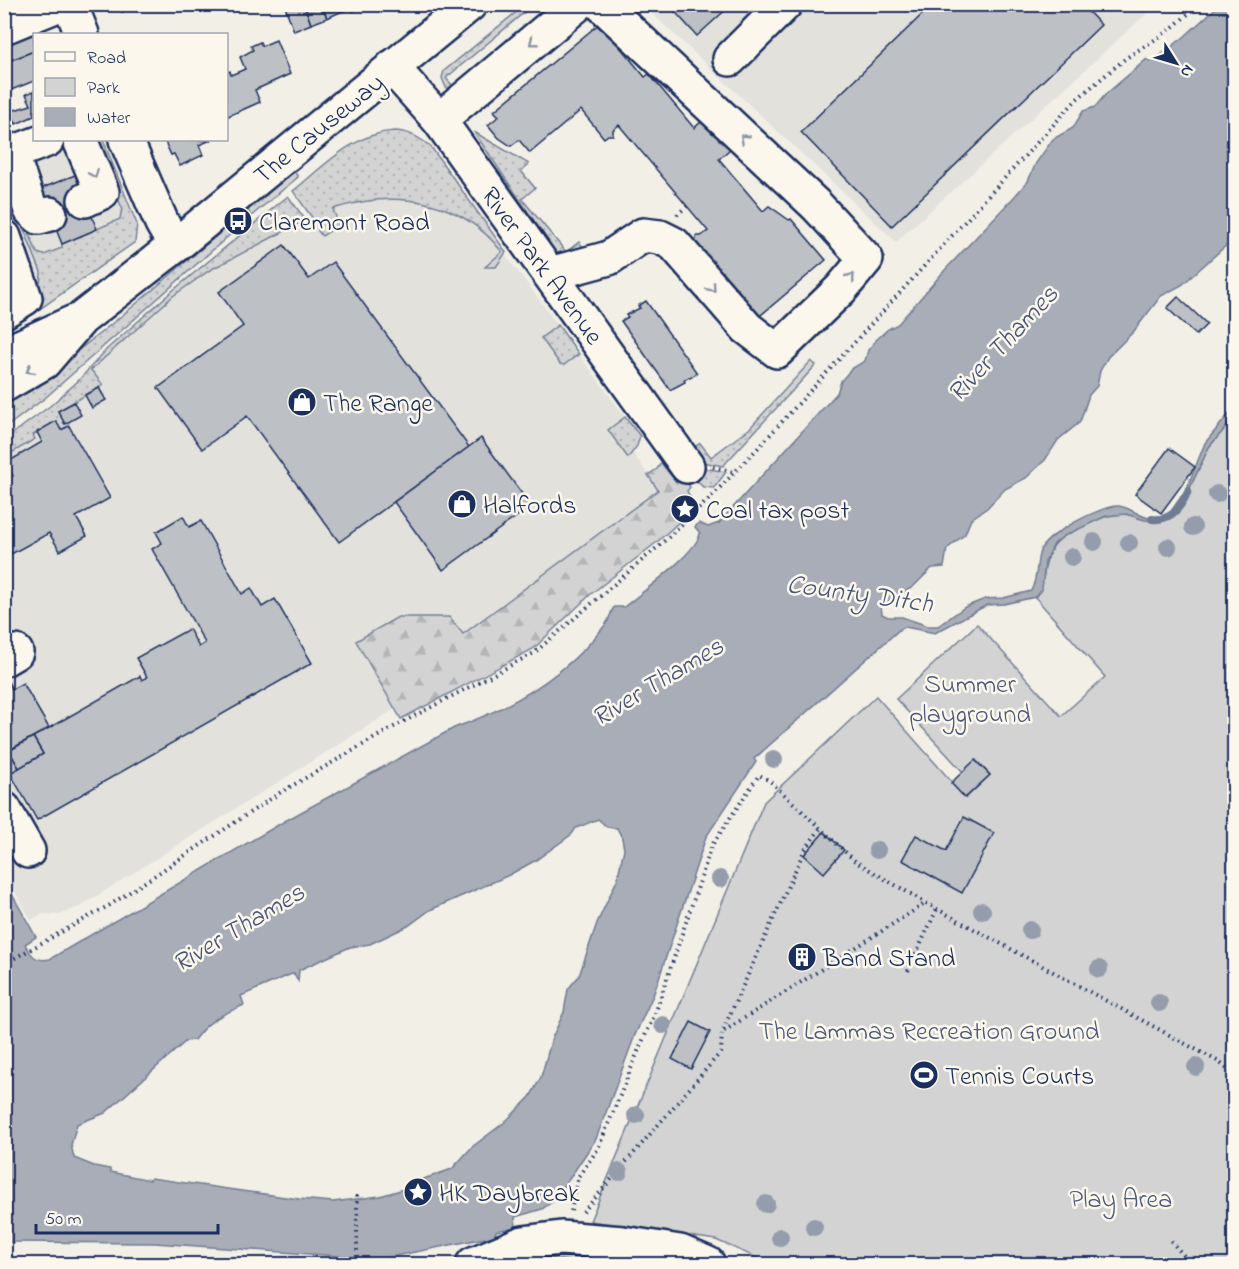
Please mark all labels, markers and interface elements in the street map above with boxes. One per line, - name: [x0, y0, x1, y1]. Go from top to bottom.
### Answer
- legend: [33, 33, 228, 141]
- north arrow: [1146, 33, 1206, 93]
- one-way arrow: [529, 34, 540, 45]
- text: Road: [87, 46, 126, 72]
- text: N: [1173, 59, 1199, 83]
- street label: The Causeway: [246, 66, 394, 195]
- text: Park: [87, 76, 120, 102]
- text: Water: [87, 106, 131, 132]
- one-way arrow: [740, 134, 751, 145]
- one-way arrow: [87, 169, 100, 179]
- street label: River Park Avenue: [470, 180, 611, 354]
- bus stop icon: Claremont Road: [222, 205, 254, 237]
- place label: Claremont Road: [259, 205, 430, 243]
- one-way arrow: [844, 273, 855, 284]
- water label: River Thames: [939, 277, 1069, 412]
- one-way arrow: [705, 281, 716, 292]
- one-way arrow: [26, 362, 37, 374]
- shop icon: The Range: [286, 386, 318, 418]
- place label: The Range: [323, 386, 433, 424]
- shop icon: Halfords: [446, 488, 478, 520]
- place label: Halfords: [483, 488, 576, 526]
- place icon: Coal tax post: [669, 493, 701, 525]
- place label: Coal tax post: [706, 493, 850, 531]
- water label: County Ditch: [784, 566, 936, 625]
- water label: River Thames: [585, 628, 732, 738]
- park label: Summer playground: [909, 667, 1031, 735]
- water label: River Thames: [166, 874, 313, 984]
- building icon: Band Stand: [786, 941, 818, 973]
- place label: Band Stand: [822, 941, 956, 979]
- park label: The Lammas Recreation Ground: [759, 1014, 1100, 1052]
- sports icon: Tennis Courts: [908, 1059, 940, 1091]
- place label: Tennis Courts: [945, 1059, 1094, 1097]
- place icon: HK Daybreak: [402, 1176, 434, 1208]
- place label: HK Daybreak: [439, 1176, 580, 1214]
- park label: Play Area: [1070, 1182, 1172, 1220]
- scale bar: [36, 1197, 218, 1235]
- text: 50 m: [45, 1207, 82, 1233]

